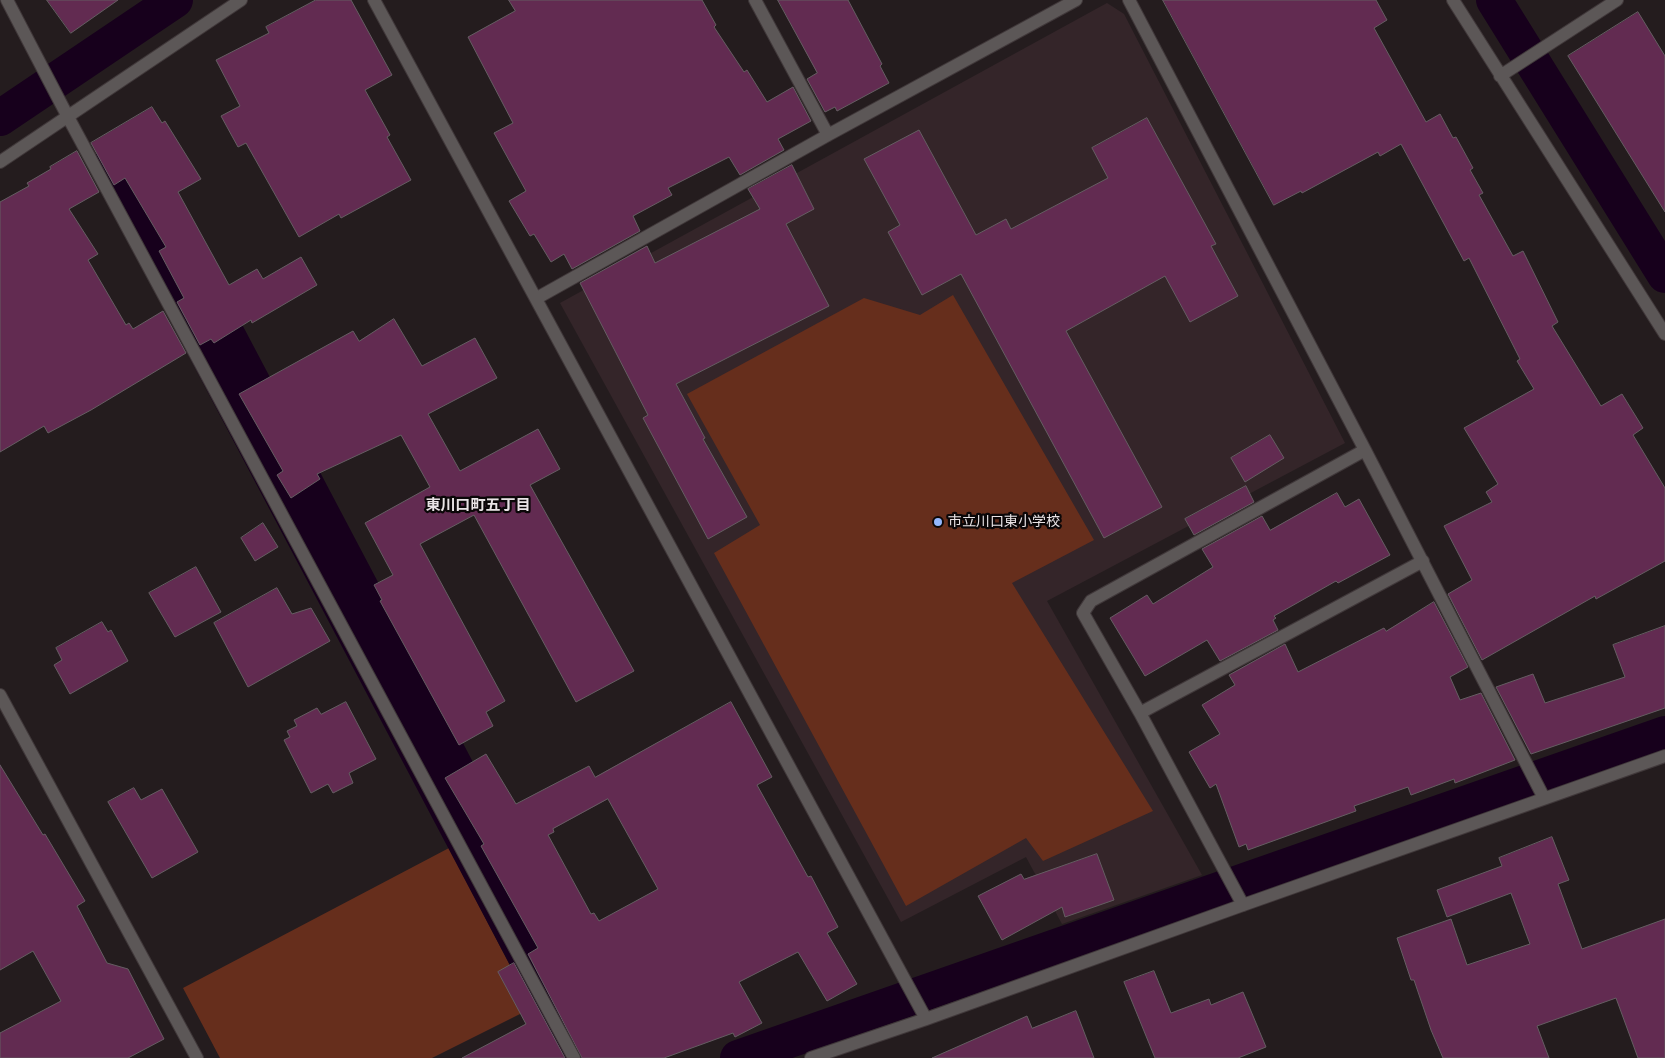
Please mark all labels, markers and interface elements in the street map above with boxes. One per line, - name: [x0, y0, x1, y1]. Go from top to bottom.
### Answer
- district label: 東川口町五丁目: [426, 497, 530, 515]
- place label: 市立川口東小学校: [948, 514, 1060, 530]
- marker: 市立川口東小学校: [932, 516, 944, 528]

